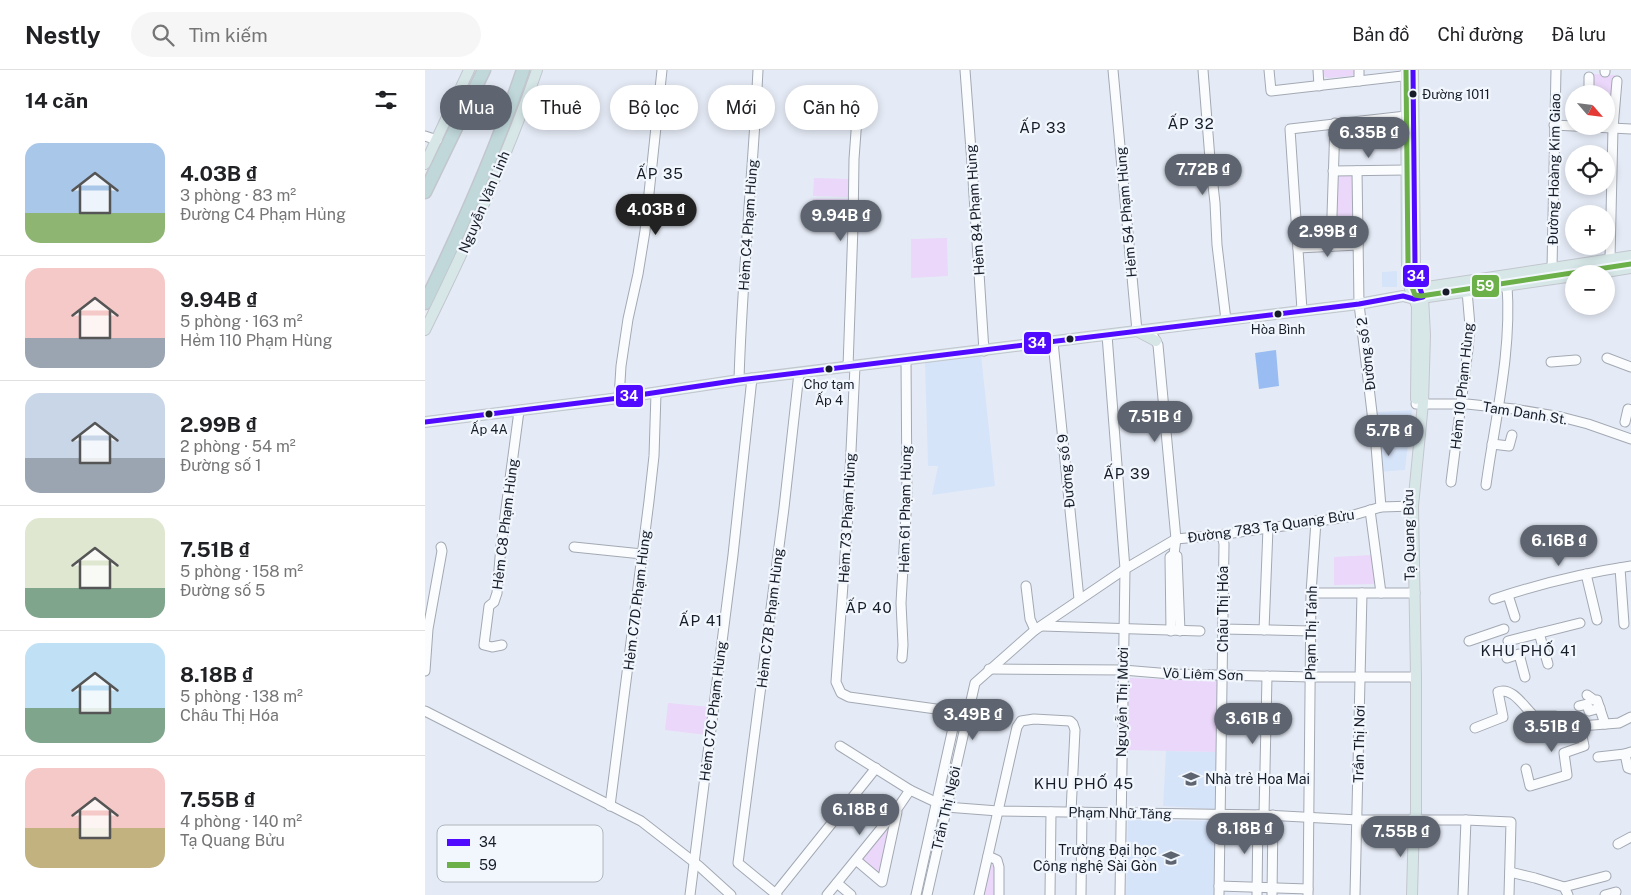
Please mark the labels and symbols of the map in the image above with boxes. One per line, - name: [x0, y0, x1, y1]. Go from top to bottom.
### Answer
- north arrow: [1565, 85, 1615, 135]
- place label: Đường 1011: [1422, 87, 1490, 102]
- marker: Đường 1011: [1408, 89, 1418, 99]
- street label: Đường Hoàng Kim Giao: [1545, 93, 1563, 245]
- district label: ẤP 32: [1167, 113, 1215, 132]
- pin: 6.35B ₫: [1323, 116, 1415, 159]
- district label: ẤP 33: [1019, 117, 1067, 136]
- street label: Hẻm 84 Phạm Hùng: [962, 144, 988, 276]
- street label: Hẻm 54 Phạm Hùng: [1112, 146, 1140, 278]
- street label: Nguyễn Văn Linh: [455, 149, 513, 255]
- pin: 7.72B ₫: [1157, 154, 1249, 196]
- street label: Hẻm C4 Phạm Hùng: [735, 158, 761, 291]
- district label: ẤP 35: [636, 163, 684, 182]
- pin: 4.03B ₫: [610, 194, 702, 236]
- pin: 9.94B ₫: [795, 200, 887, 242]
- pin: 2.99B ₫: [1282, 216, 1374, 258]
- line badge: 34: [1402, 264, 1430, 288]
- text: 34: [1407, 268, 1425, 284]
- line badge: 59: [1471, 274, 1500, 298]
- text: 59: [1476, 278, 1494, 294]
- unlabelled marker: [1441, 287, 1451, 297]
- marker: Hòa Bình: [1273, 309, 1283, 319]
- street label: Đường số 2: [1354, 316, 1378, 392]
- street label: Hẻm 10 Phạm Hùng: [1447, 321, 1477, 450]
- place label: Hòa Bình: [1251, 322, 1305, 337]
- line badge: 34: [1023, 331, 1052, 355]
- unlabelled marker: [1065, 334, 1075, 344]
- text: 34: [1028, 335, 1046, 351]
- marker: Chợ tạm Ấp 4: [824, 364, 834, 374]
- place label: Chợ tạm Ấp 4: [804, 377, 854, 408]
- line badge: 34: [615, 384, 644, 408]
- text: 34: [620, 388, 638, 404]
- street label: Tam Danh St.: [1482, 398, 1568, 428]
- pin: 7.51B ₫: [1109, 400, 1201, 443]
- marker: Ấp 4A: [484, 409, 494, 419]
- pin: 5.7B ₫: [1348, 414, 1430, 457]
- place label: Ấp 4A: [470, 420, 508, 437]
- street label: Đường số 9: [1054, 433, 1078, 509]
- street label: Hẻm 61 Phạm Hùng: [896, 445, 914, 573]
- street label: Hẻm 73 Phạm Hùng: [836, 452, 858, 584]
- street label: Hẻm C8 Phạm Hùng: [489, 457, 521, 591]
- district label: ẤP 39: [1103, 463, 1151, 482]
- street label: Tạ Quang Bửu: [1400, 489, 1418, 581]
- street label: Đường 783 Tạ Quang Bửu: [1186, 506, 1356, 546]
- pin: 6.16B ₫: [1513, 524, 1605, 567]
- street label: Hẻm C7D Phạm Hùng: [620, 529, 654, 671]
- street label: Hẻm C7B Phạm Hùng: [753, 547, 787, 689]
- street label: Châu Thị Hóa: [1215, 566, 1231, 652]
- street label: Phạm Thị Tánh: [1302, 585, 1320, 681]
- district label: ẤP 40: [845, 597, 893, 616]
- district label: ẤP 41: [679, 610, 723, 629]
- street label: Hẻm C7C Phạm Hùng: [696, 640, 730, 782]
- district label: KHU PHỐ 41: [1480, 640, 1578, 659]
- street label: Nguyễn Thị Mười: [1113, 647, 1131, 757]
- street label: Võ Liêm Sơn: [1162, 665, 1244, 683]
- pin: 3.49B ₫: [927, 698, 1019, 741]
- pin: 3.61B ₫: [1207, 702, 1299, 745]
- street label: Trần Thị Nơi: [1350, 705, 1368, 783]
- pin: 3.51B ₫: [1506, 710, 1598, 753]
- street label: Trần Thị Ngôi: [929, 764, 963, 852]
- school or university icon: Nhà trẻ Hoa Mai: [1181, 769, 1201, 789]
- place label: Nhà trẻ Hoa Mai: [1205, 771, 1310, 787]
- district label: KHU PHỐ 45: [1034, 773, 1134, 792]
- pin: 6.18B ₫: [814, 794, 906, 836]
- street label: Phạm Nhữ Tăng: [1068, 804, 1172, 822]
- pin: 8.18B ₫: [1199, 812, 1291, 855]
- pin: 7.55B ₫: [1355, 816, 1447, 858]
- legend: [437, 825, 603, 882]
- text: 34: [479, 834, 497, 850]
- place label: Trường Đại học Công nghệ Sài Gòn: [1033, 842, 1157, 874]
- school or university icon: Trường Đại học Công nghệ Sài Gòn: [1161, 848, 1181, 868]
- text: 59: [479, 857, 497, 873]

